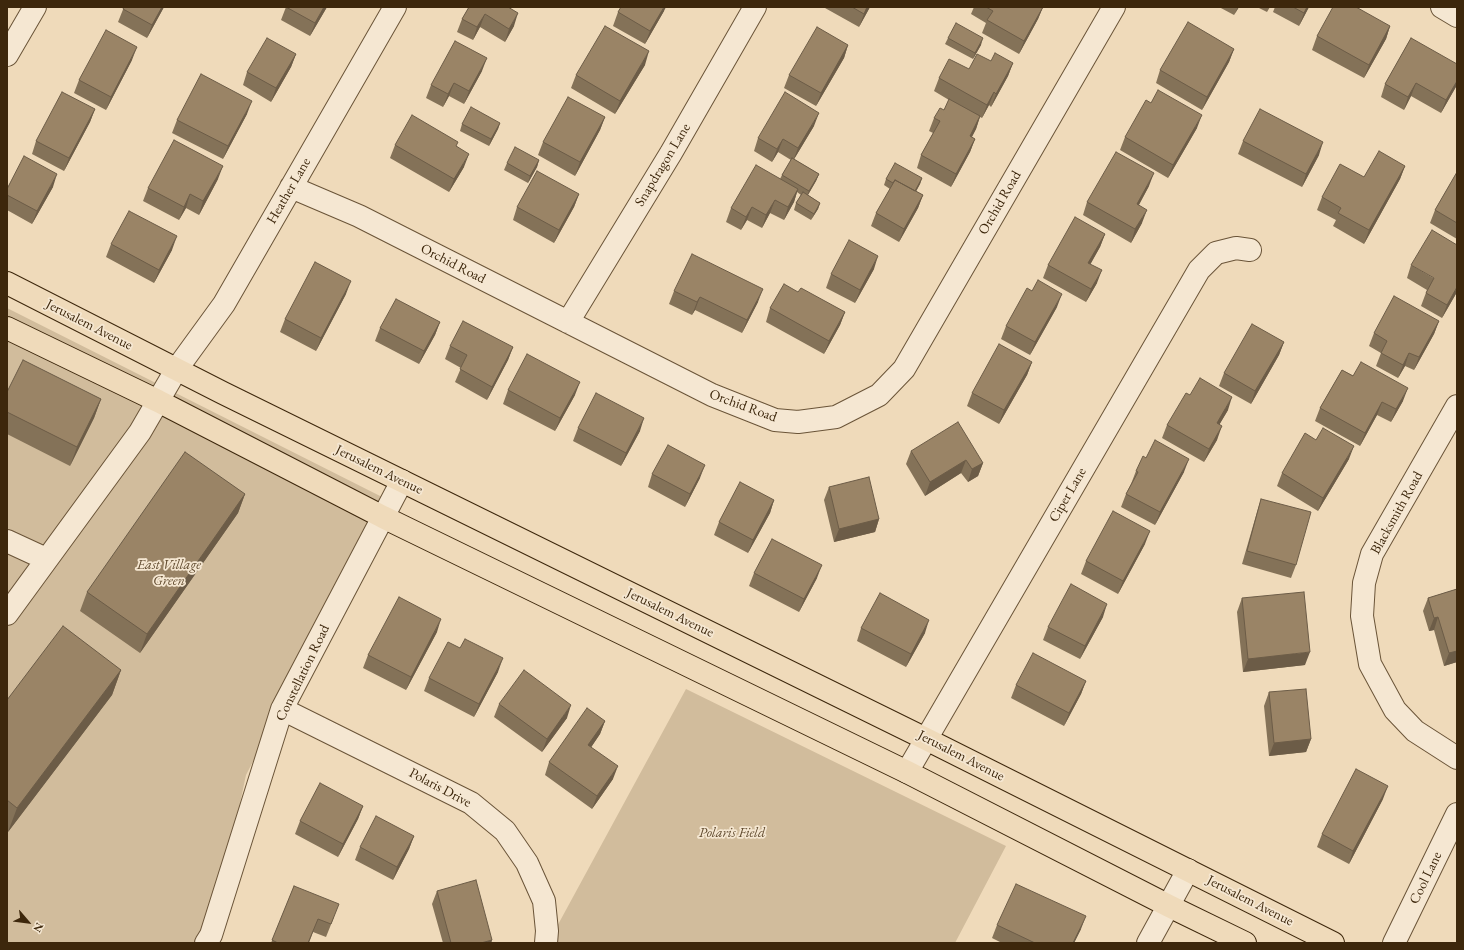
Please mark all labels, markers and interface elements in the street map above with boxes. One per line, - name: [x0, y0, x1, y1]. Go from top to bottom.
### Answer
- street label: Snapdragon Lane: [632, 120, 694, 210]
- street label: Heather Lane: [263, 155, 315, 227]
- street label: Orchid Road: [975, 168, 1025, 238]
- street label: Orchid Road: [418, 240, 488, 288]
- street label: Jerusalem Avenue: [43, 296, 135, 354]
- street label: Orchid Road: [707, 386, 779, 426]
- street label: Jerusalem Avenue: [333, 442, 425, 498]
- street label: Ciper Lane: [1046, 465, 1090, 525]
- street label: Blacksmith Road: [1367, 469, 1427, 557]
- park label: East Village Green: [137, 557, 201, 590]
- street label: Jerusalem Avenue: [624, 585, 716, 641]
- street label: Constellation Road: [272, 622, 334, 724]
- street label: Jerusalem Avenue: [915, 727, 1007, 785]
- street label: Polaris Drive: [406, 765, 474, 811]
- park label: Polaris Field: [699, 825, 765, 841]
- street label: Cool Lane: [1406, 849, 1446, 907]
- street label: Jerusalem Avenue: [1204, 872, 1296, 930]
- north arrow: [8, 902, 48, 942]
- text: N: [30, 920, 47, 935]

